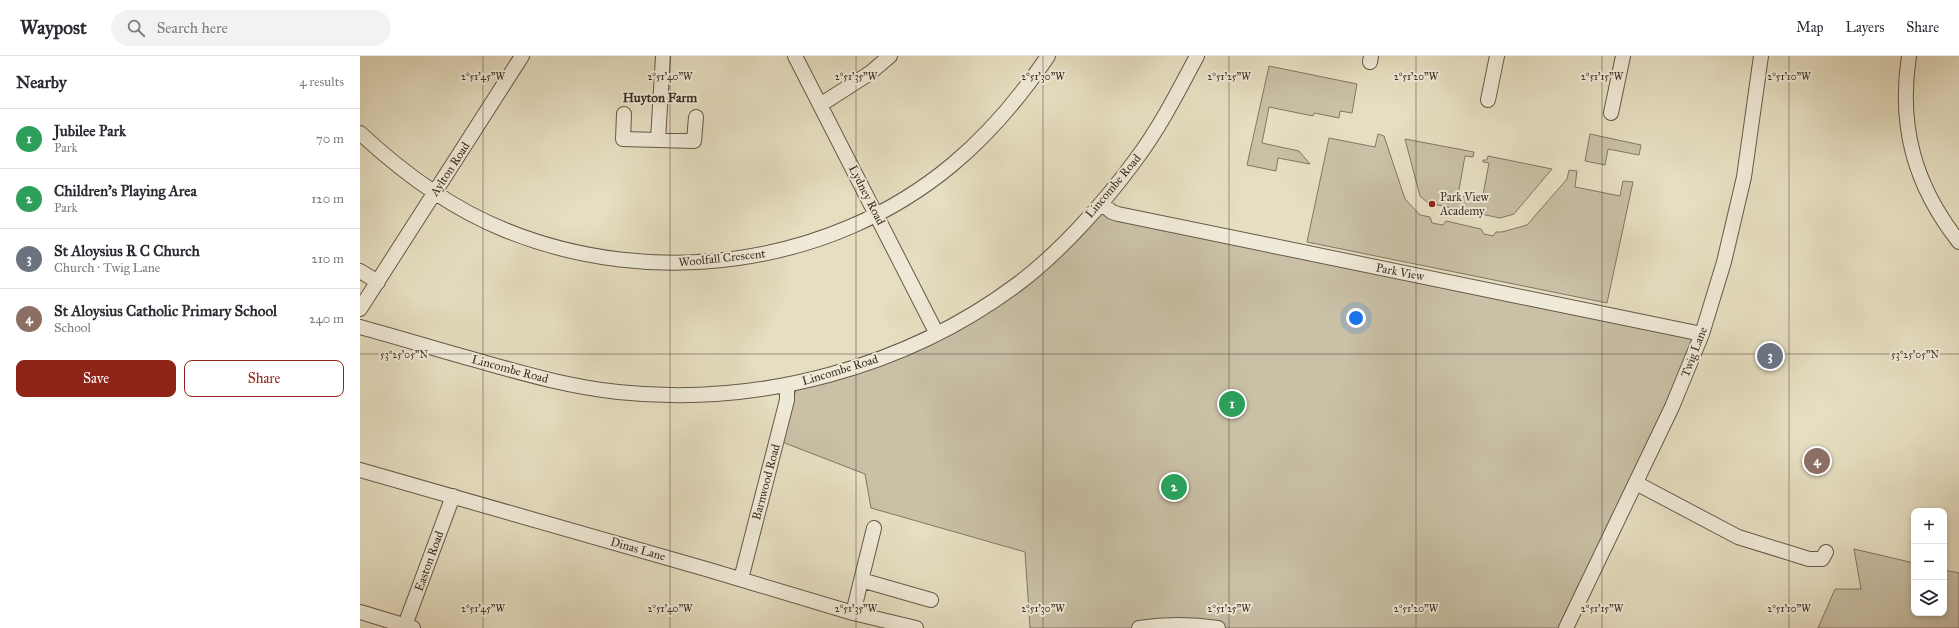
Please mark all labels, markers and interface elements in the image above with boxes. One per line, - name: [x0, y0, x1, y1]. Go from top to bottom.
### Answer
- search box: [111, 10, 391, 46]
- text: Waypost: [20, 16, 87, 39]
- icon: search: [125, 17, 147, 39]
- text: Search here: [157, 19, 228, 37]
- text: Map: [1796, 19, 1824, 36]
- text: Layers: [1846, 19, 1884, 36]
- text: Share: [1906, 19, 1939, 36]
- text: 2°51'45"W: [461, 71, 506, 83]
- text: 2°51'40"W: [647, 71, 693, 83]
- text: 2°51'35"W: [835, 71, 878, 83]
- text: 2°51'30"W: [1021, 71, 1065, 83]
- text: 2°51'25"W: [1207, 71, 1251, 83]
- text: 2°51'20"W: [1394, 71, 1439, 83]
- text: 2°51'15"W: [1581, 71, 1624, 83]
- text: 2°51'10"W: [1767, 71, 1811, 83]
- text: Nearby: [16, 72, 67, 93]
- text: 4 results: [299, 74, 344, 90]
- district label: Huyton Farm: [623, 90, 697, 106]
- text: Jubilee Park: [54, 122, 126, 140]
- text: 1: [26, 131, 32, 147]
- text: 70 m: [316, 131, 344, 147]
- street label: Aylton Road: [427, 139, 473, 199]
- text: Park: [54, 140, 78, 156]
- street label: Lincombe Road: [1082, 151, 1144, 221]
- street label: Lydney Road: [846, 163, 888, 227]
- text: Children's Playing Area: [54, 182, 197, 200]
- place label: Park View Academy: [1439, 190, 1489, 218]
- text: 2: [26, 191, 32, 207]
- text: 120 m: [311, 191, 344, 207]
- marker: Park View Academy: [1427, 199, 1437, 209]
- text: Park: [54, 200, 78, 216]
- text: St Aloysius R C Church: [54, 242, 200, 260]
- street label: Woolfall Crescent: [678, 246, 767, 270]
- text: 3: [26, 251, 32, 267]
- text: 210 m: [311, 251, 344, 267]
- text: Church · Twig Lane: [54, 260, 160, 276]
- street label: Park View: [1375, 260, 1425, 284]
- text: St Aloysius Catholic Primary School: [54, 302, 277, 320]
- your location: [1346, 308, 1366, 328]
- text: 4: [25, 311, 33, 327]
- text: 240 m: [309, 311, 344, 327]
- text: School: [54, 320, 91, 336]
- street label: Twig Lane: [1678, 325, 1711, 380]
- pin: 3: [1757, 341, 1783, 371]
- text: 53°25'05"N: [380, 349, 428, 361]
- text: 53°25'05"N: [1891, 349, 1939, 361]
- street label: Lincombe Road: [470, 352, 550, 386]
- street label: Lincombe Road: [800, 352, 880, 388]
- button: Save: [16, 360, 176, 397]
- button: Share: [184, 360, 344, 397]
- pin: 1: [1219, 389, 1245, 419]
- street label: Barnwood Road: [749, 442, 783, 522]
- pin: 4: [1804, 446, 1830, 476]
- pin: 2: [1161, 472, 1187, 502]
- map controls: [1911, 508, 1947, 616]
- button: +: [1911, 508, 1947, 544]
- street label: Easton Road: [412, 529, 446, 593]
- street label: Dinas Lane: [609, 534, 667, 564]
- button: −: [1911, 544, 1947, 580]
- button: layers: [1911, 580, 1947, 616]
- text: 2°51'45"W: [461, 603, 506, 615]
- text: 2°51'40"W: [647, 603, 693, 615]
- text: 2°51'35"W: [835, 603, 878, 615]
- text: 2°51'30"W: [1021, 603, 1065, 615]
- text: 2°51'25"W: [1207, 603, 1251, 615]
- text: 2°51'20"W: [1394, 603, 1439, 615]
- text: 2°51'15"W: [1581, 603, 1624, 615]
- text: 2°51'10"W: [1767, 603, 1811, 615]

